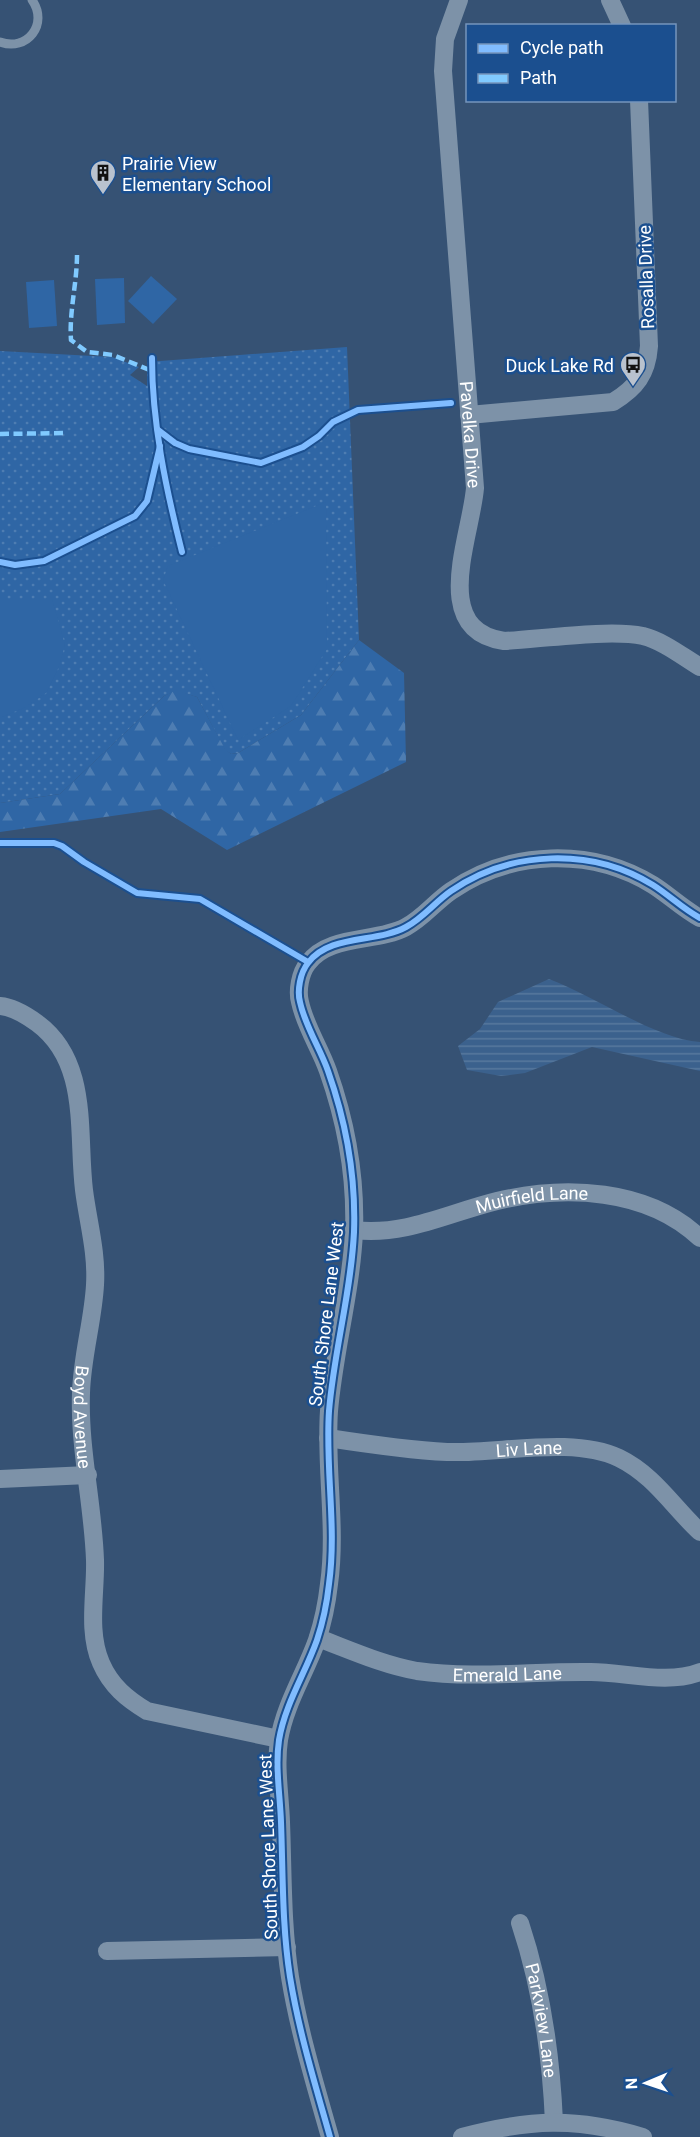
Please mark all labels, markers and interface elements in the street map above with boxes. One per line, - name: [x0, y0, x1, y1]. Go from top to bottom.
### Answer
- legend: [466, 24, 676, 102]
- text: Cycle path: [520, 37, 604, 58]
- text: Path: [520, 67, 557, 88]
- place label: Prairie View Elementary School: [122, 153, 271, 195]
- building icon: Prairie View Elementary School: [88, 158, 118, 196]
- street label: Rosalla Drive: [634, 225, 658, 329]
- bus stop icon: Duck Lake Rd: [618, 350, 648, 388]
- place label: Duck Lake Rd: [506, 355, 614, 376]
- street label: Pavelka Drive: [456, 380, 485, 489]
- street label: Muirfield Lane: [473, 1182, 589, 1217]
- street label: South Shore Lane West: [304, 1220, 348, 1407]
- street label: Boyd Avenue: [70, 1364, 96, 1470]
- street label: Liv Lane: [495, 1436, 562, 1461]
- street label: Emerald Lane: [452, 1662, 562, 1685]
- street label: South Shore Lane West: [254, 1754, 282, 1940]
- street label: Parkview Lane: [522, 1961, 562, 2078]
- north arrow: [616, 2053, 676, 2113]
- text: N: [622, 2078, 641, 2089]

